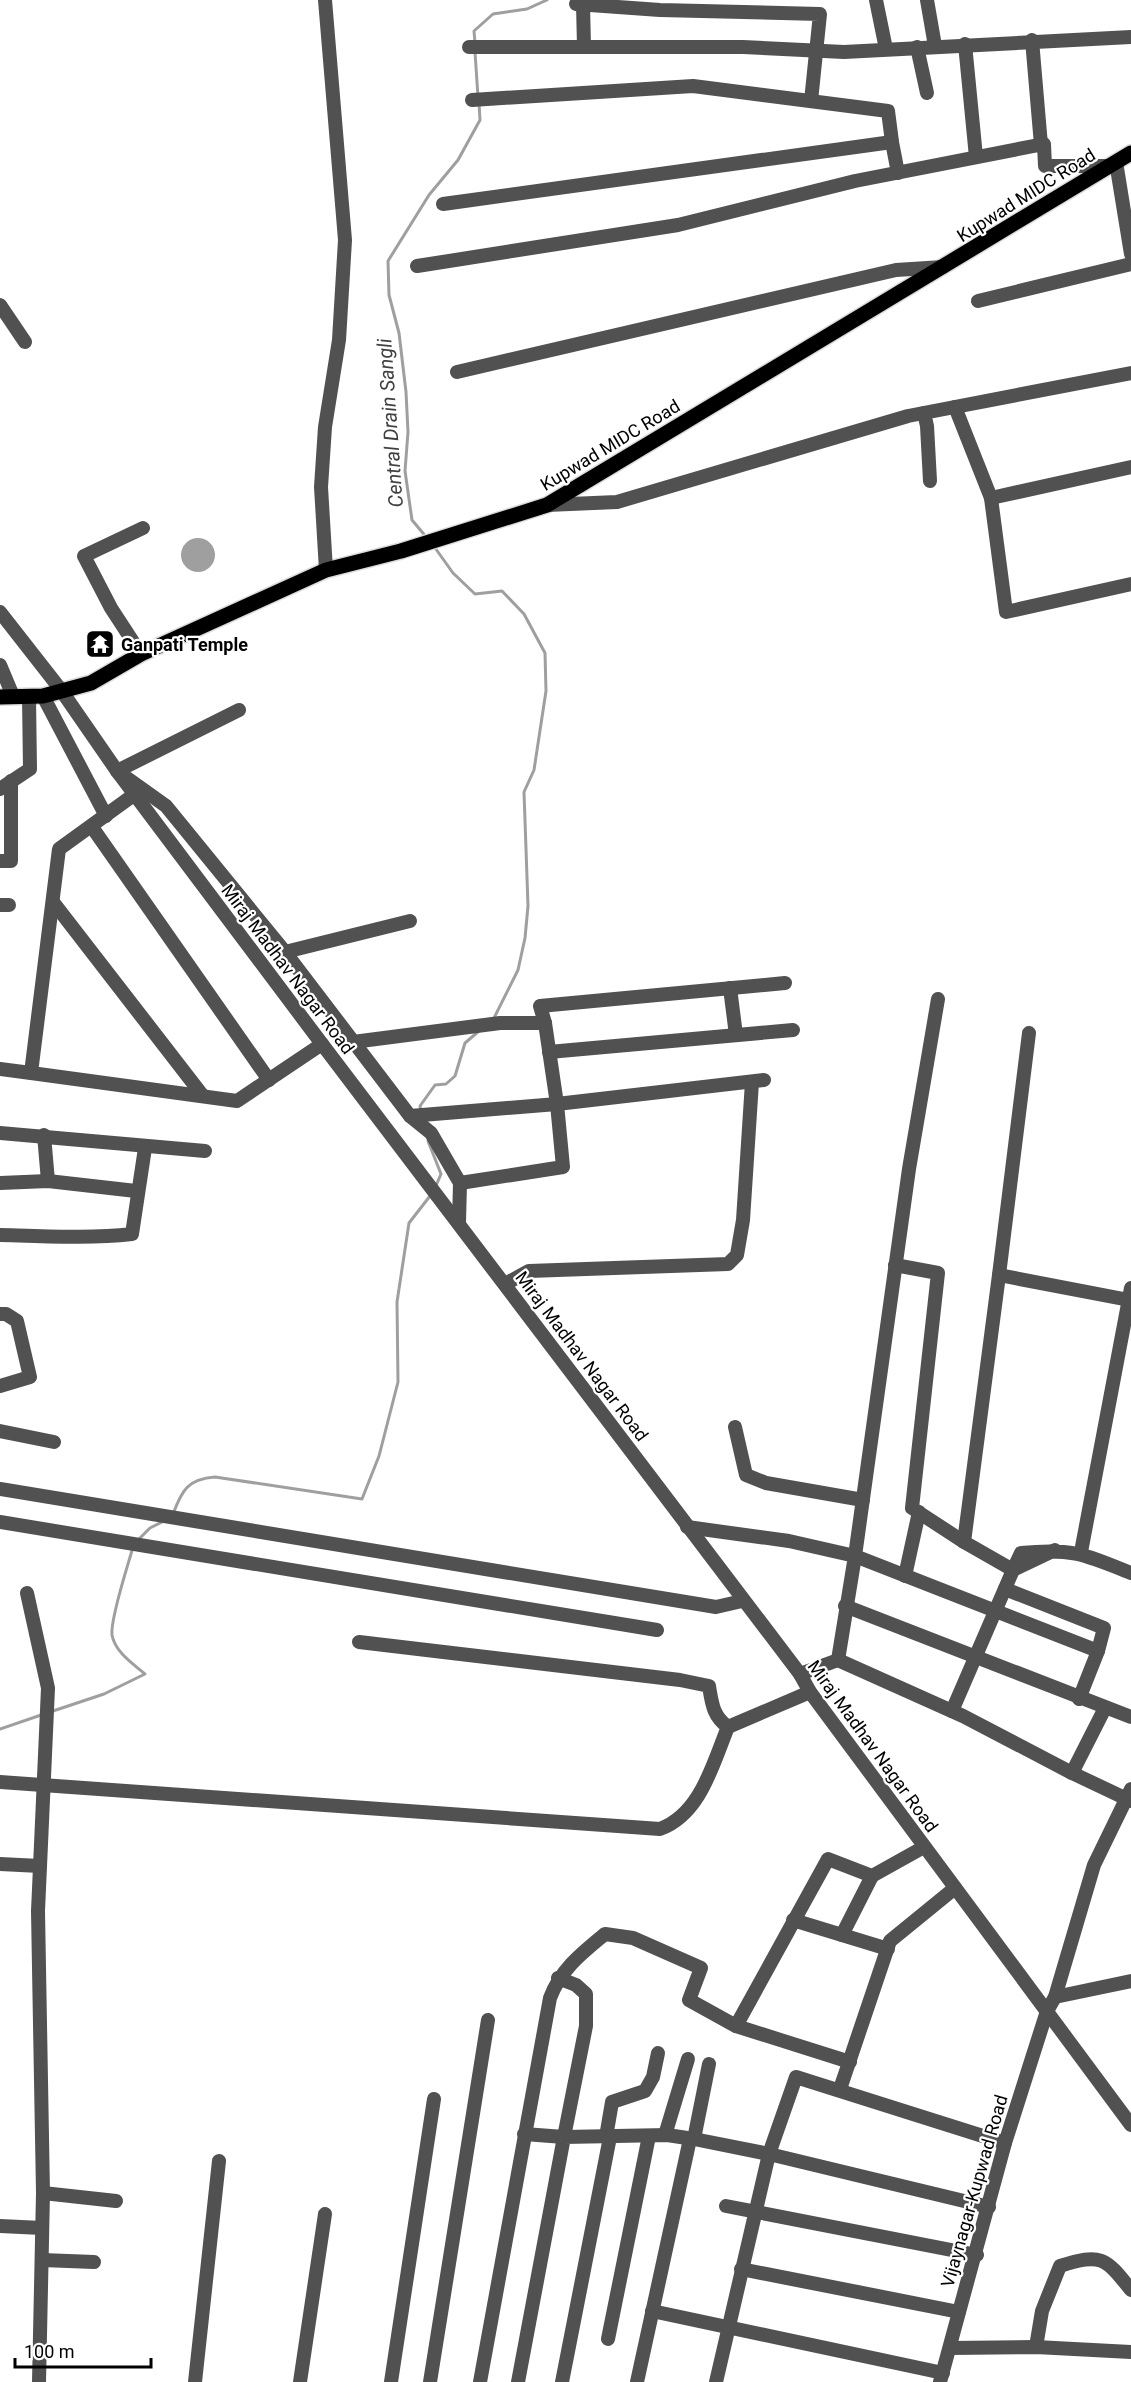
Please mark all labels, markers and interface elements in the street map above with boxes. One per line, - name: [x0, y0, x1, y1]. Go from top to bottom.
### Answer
- street label: Kupwad MIDC Road: [953, 144, 1099, 246]
- water label: Central Drain Sangli: [372, 337, 408, 508]
- street label: Kupwad MIDC Road: [536, 395, 684, 495]
- temple icon: Ganpati Temple: [84, 628, 116, 660]
- place label: Ganpati Temple: [121, 634, 248, 655]
- street label: Miraj Madhav Nagar Road: [217, 880, 359, 1058]
- street label: Miraj Madhav Nagar Road: [511, 1267, 653, 1445]
- street label: Miraj Madhav Nagar Road: [804, 1656, 942, 1836]
- street label: Vijaynagar-Kupwad Road: [936, 2092, 1012, 2290]
- scale bar: [15, 2331, 152, 2369]
- text: 100 m: [24, 2341, 75, 2362]

